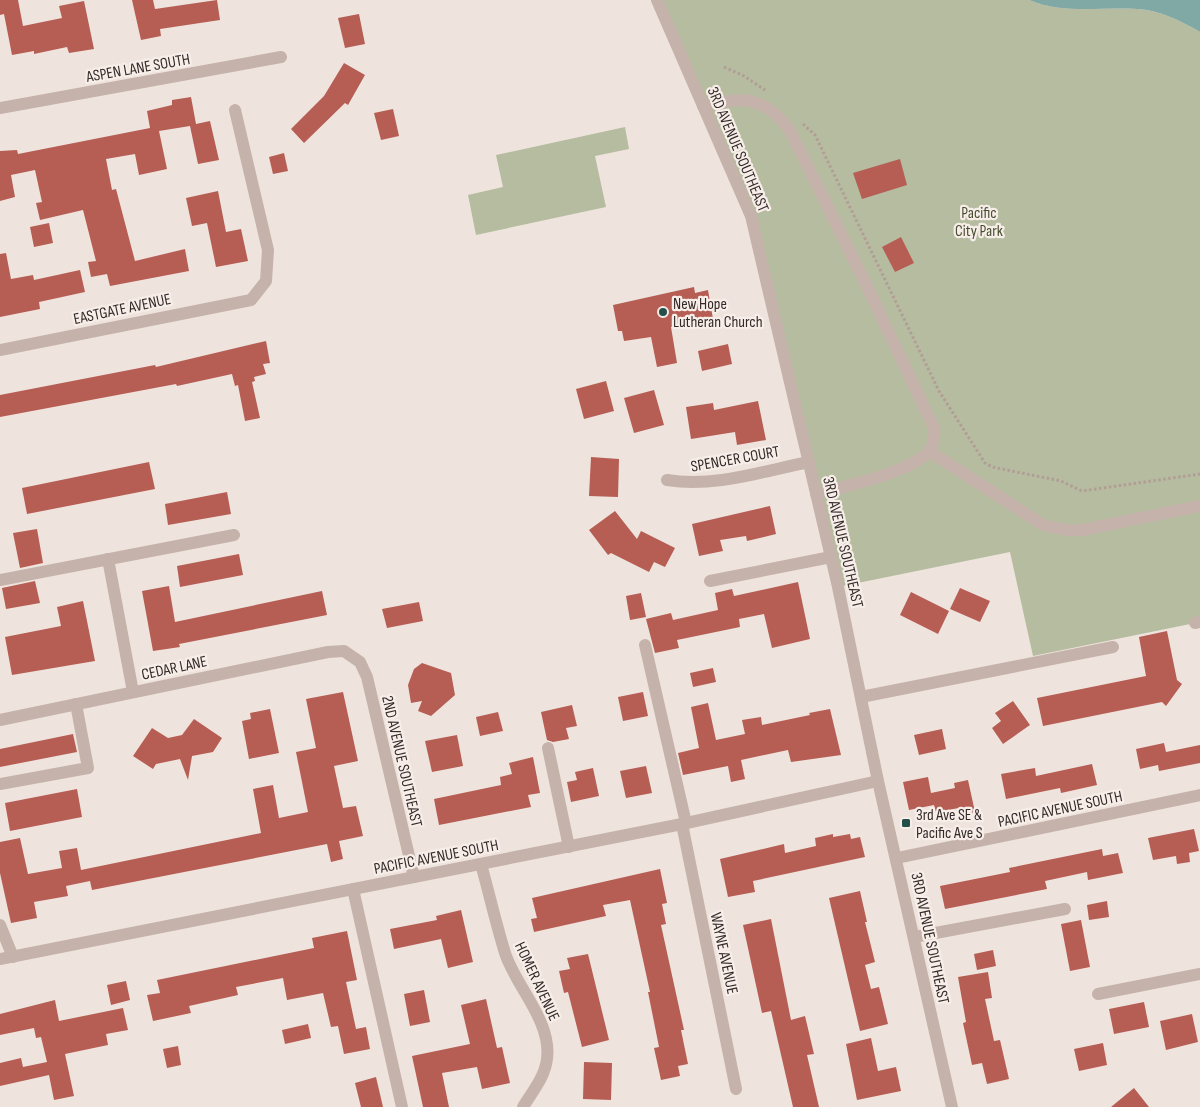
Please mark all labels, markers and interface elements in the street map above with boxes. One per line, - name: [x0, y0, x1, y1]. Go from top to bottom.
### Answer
- street label: ASPEN LANE SOUTH: [84, 50, 192, 87]
- street label: 3RD AVENUE SOUTHEAST: [703, 84, 773, 215]
- park label: Pacific City Park: [955, 204, 1003, 241]
- street label: EASTGATE AVENUE: [72, 290, 173, 329]
- place label: New Hope Lutheran Church: [673, 295, 763, 332]
- marker: New Hope Lutheran Church: [657, 306, 669, 318]
- street label: SPENCER COURT: [689, 442, 782, 477]
- street label: 3RD AVENUE SOUTHEAST: [818, 475, 867, 610]
- street label: CEDAR LANE: [140, 652, 209, 685]
- street label: 2ND AVENUE SOUTHEAST: [377, 694, 426, 829]
- street label: PACIFIC AVENUE SOUTH: [996, 787, 1124, 832]
- place label: 3rd Ave SE & Pacific Ave S: [916, 806, 983, 843]
- marker: 3rd Ave SE & Pacific Ave S: [900, 817, 912, 829]
- street label: PACIFIC AVENUE SOUTH: [372, 836, 500, 879]
- street label: 3RD AVENUE SOUTHEAST: [906, 871, 953, 1006]
- street label: WAYNE AVENUE: [706, 911, 741, 996]
- street label: HOMER AVENUE: [510, 939, 563, 1024]

